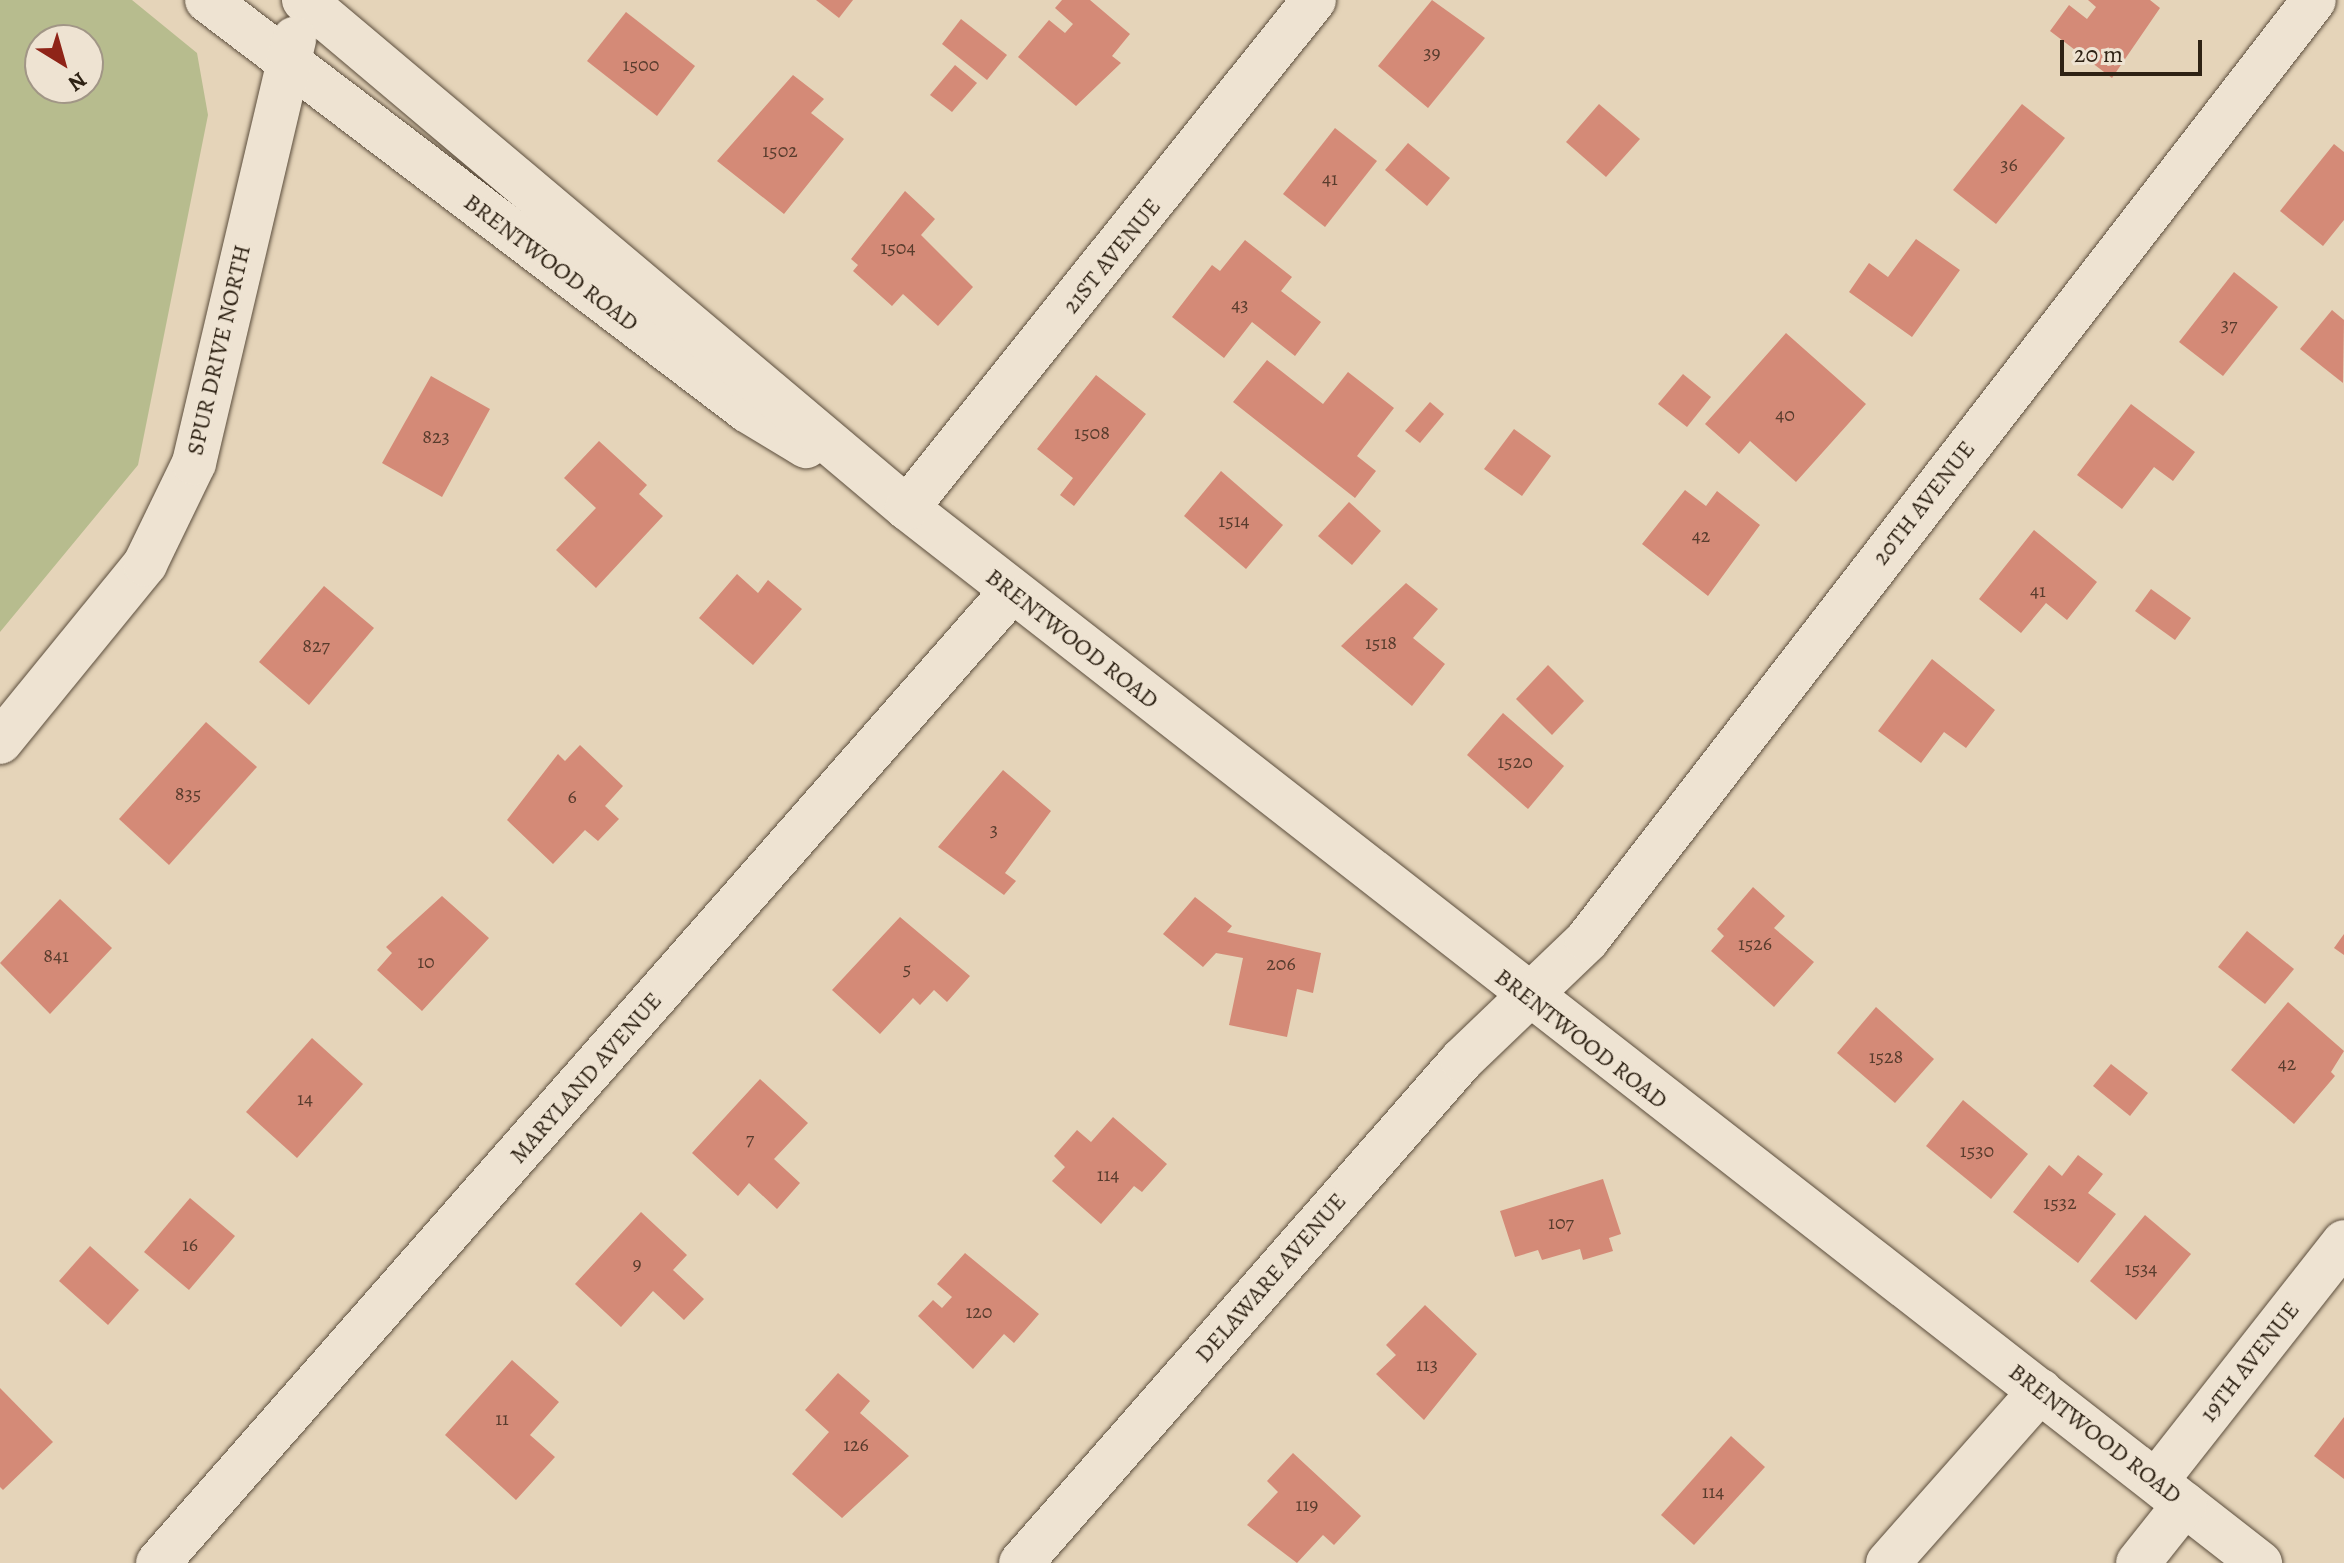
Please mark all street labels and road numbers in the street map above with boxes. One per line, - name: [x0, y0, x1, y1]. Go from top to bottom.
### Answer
- street label: BRENTWOOD ROAD: [458, 188, 644, 338]
- street label: 21ST AVENUE: [1057, 193, 1167, 319]
- street label: SPUR DRIVE NORTH: [181, 242, 257, 458]
- street label: 20TH AVENUE: [1867, 435, 1981, 571]
- street label: BRENTWOOD ROAD: [980, 563, 1164, 715]
- street label: BRENTWOOD ROAD: [1489, 963, 1673, 1115]
- street label: MARYLAND AVENUE: [504, 987, 668, 1169]
- street label: DELAWARE AVENUE: [1189, 1187, 1353, 1369]
- street label: 19TH AVENUE: [2194, 1296, 2306, 1428]
- street label: BRENTWOOD ROAD: [2003, 1358, 2187, 1510]

